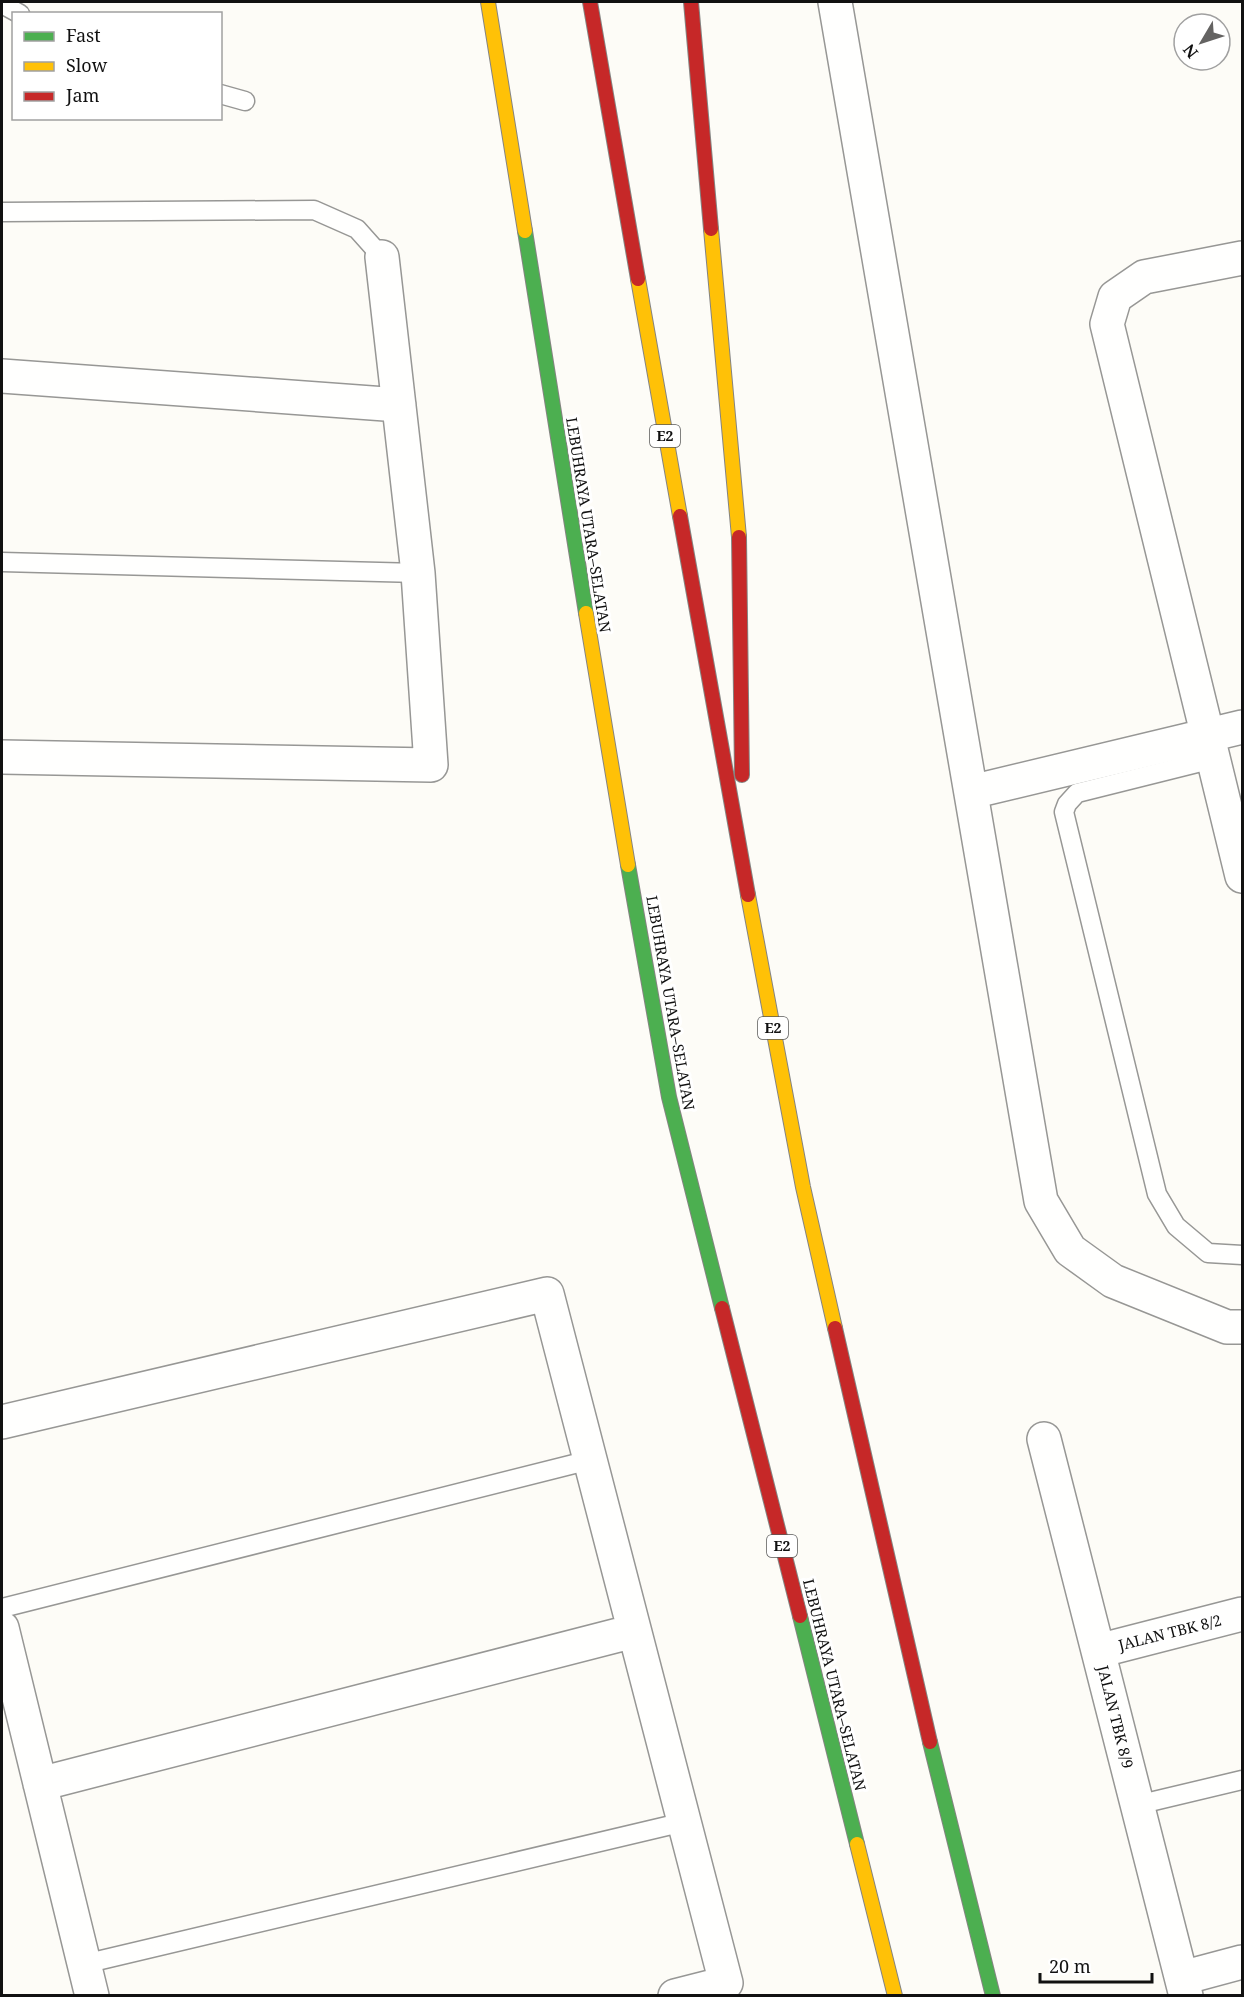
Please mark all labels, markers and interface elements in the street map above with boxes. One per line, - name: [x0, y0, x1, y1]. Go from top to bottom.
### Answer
- legend: [12, 12, 222, 120]
- north arrow: [1172, 12, 1232, 72]
- text: Fast: [66, 23, 101, 47]
- text: N: [1178, 39, 1203, 63]
- text: Slow: [66, 53, 108, 77]
- text: Jam: [65, 83, 100, 107]
- street label: LEBUHRAYA UTARA–SELATAN: [562, 416, 616, 634]
- road number: E2: [650, 425, 680, 447]
- street label: LEBUHRAYA UTARA–SELATAN: [642, 894, 700, 1112]
- road number: E2: [758, 1017, 788, 1039]
- road number: E2: [767, 1535, 797, 1557]
- street label: LEBUHRAYA UTARA–SELATAN: [799, 1577, 871, 1793]
- street label: JALAN TBK 8/2: [1115, 1610, 1223, 1655]
- street label: JALAN TBK 8/9: [1093, 1662, 1138, 1770]
- scale bar: [1040, 1946, 1152, 1984]
- text: 20 m: [1049, 1954, 1091, 1978]

